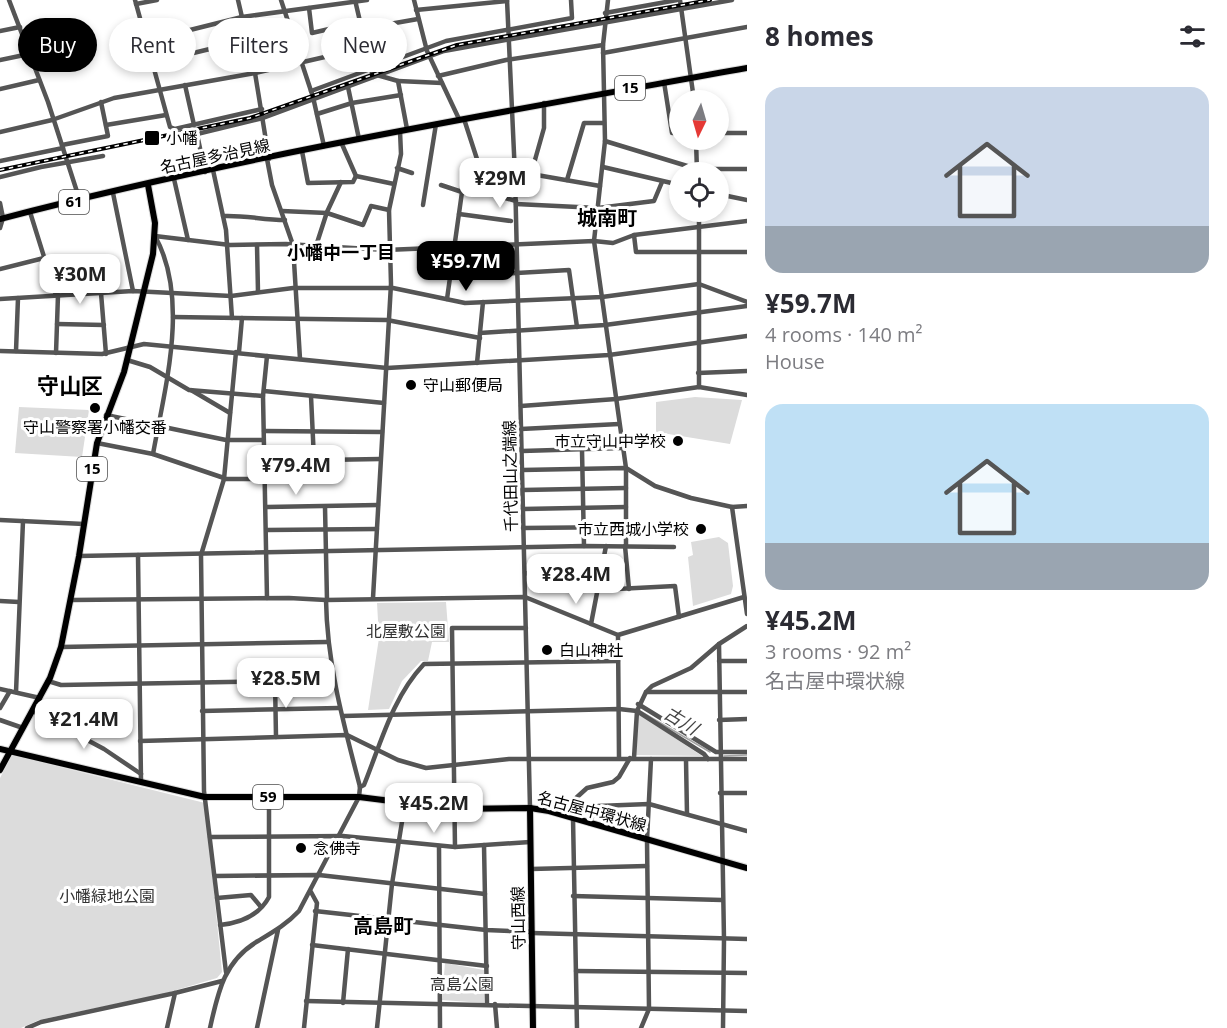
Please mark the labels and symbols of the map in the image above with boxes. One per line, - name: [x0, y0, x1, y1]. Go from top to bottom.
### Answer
- road number: 15: [615, 76, 645, 100]
- north arrow: [669, 90, 729, 150]
- place label: 小幡: [166, 127, 198, 149]
- marker: 小幡: [143, 129, 161, 147]
- street label: 名古屋多治見線: [158, 134, 272, 178]
- pin: ¥29M: [464, 158, 536, 209]
- road number: 61: [59, 190, 89, 214]
- district label: 城南町: [577, 204, 637, 231]
- district label: 小幡中一丁目: [287, 240, 395, 264]
- pin: ¥59.7M: [417, 241, 515, 292]
- pin: ¥30M: [44, 254, 116, 305]
- district label: 守山区: [37, 370, 103, 400]
- place label: 守山郵便局: [423, 374, 503, 396]
- marker: 守山郵便局: [404, 378, 418, 392]
- marker: 守山警察署小幡交番: [88, 401, 102, 415]
- place label: 守山警察署小幡交番: [23, 416, 167, 438]
- street label: 千代田山之端線: [498, 420, 522, 532]
- place label: 市立守山中学校: [554, 430, 666, 452]
- marker: 市立守山中学校: [671, 434, 685, 448]
- pin: ¥79.4M: [247, 445, 345, 496]
- road number: 15: [77, 457, 107, 481]
- place label: 市立西城小学校: [577, 518, 689, 540]
- marker: 市立西城小学校: [694, 522, 708, 536]
- pin: ¥28.4M: [527, 554, 625, 605]
- park label: 北屋敷公園: [366, 620, 446, 642]
- place label: 白山神社: [559, 639, 623, 661]
- marker: 白山神社: [540, 643, 554, 657]
- pin: ¥28.5M: [237, 658, 335, 709]
- pin: ¥21.4M: [35, 699, 133, 750]
- water label: 古川: [660, 701, 705, 741]
- pin: ¥45.2M: [385, 783, 483, 834]
- road number: 59: [253, 785, 283, 809]
- street label: 名古屋中環状線: [535, 786, 649, 836]
- place label: 念佛寺: [313, 837, 361, 859]
- marker: 念佛寺: [294, 841, 308, 855]
- park label: 小幡緑地公園: [59, 885, 155, 907]
- street label: 守山西線: [506, 886, 530, 950]
- district label: 高島町: [353, 912, 413, 939]
- park label: 高島公園: [430, 973, 494, 995]

